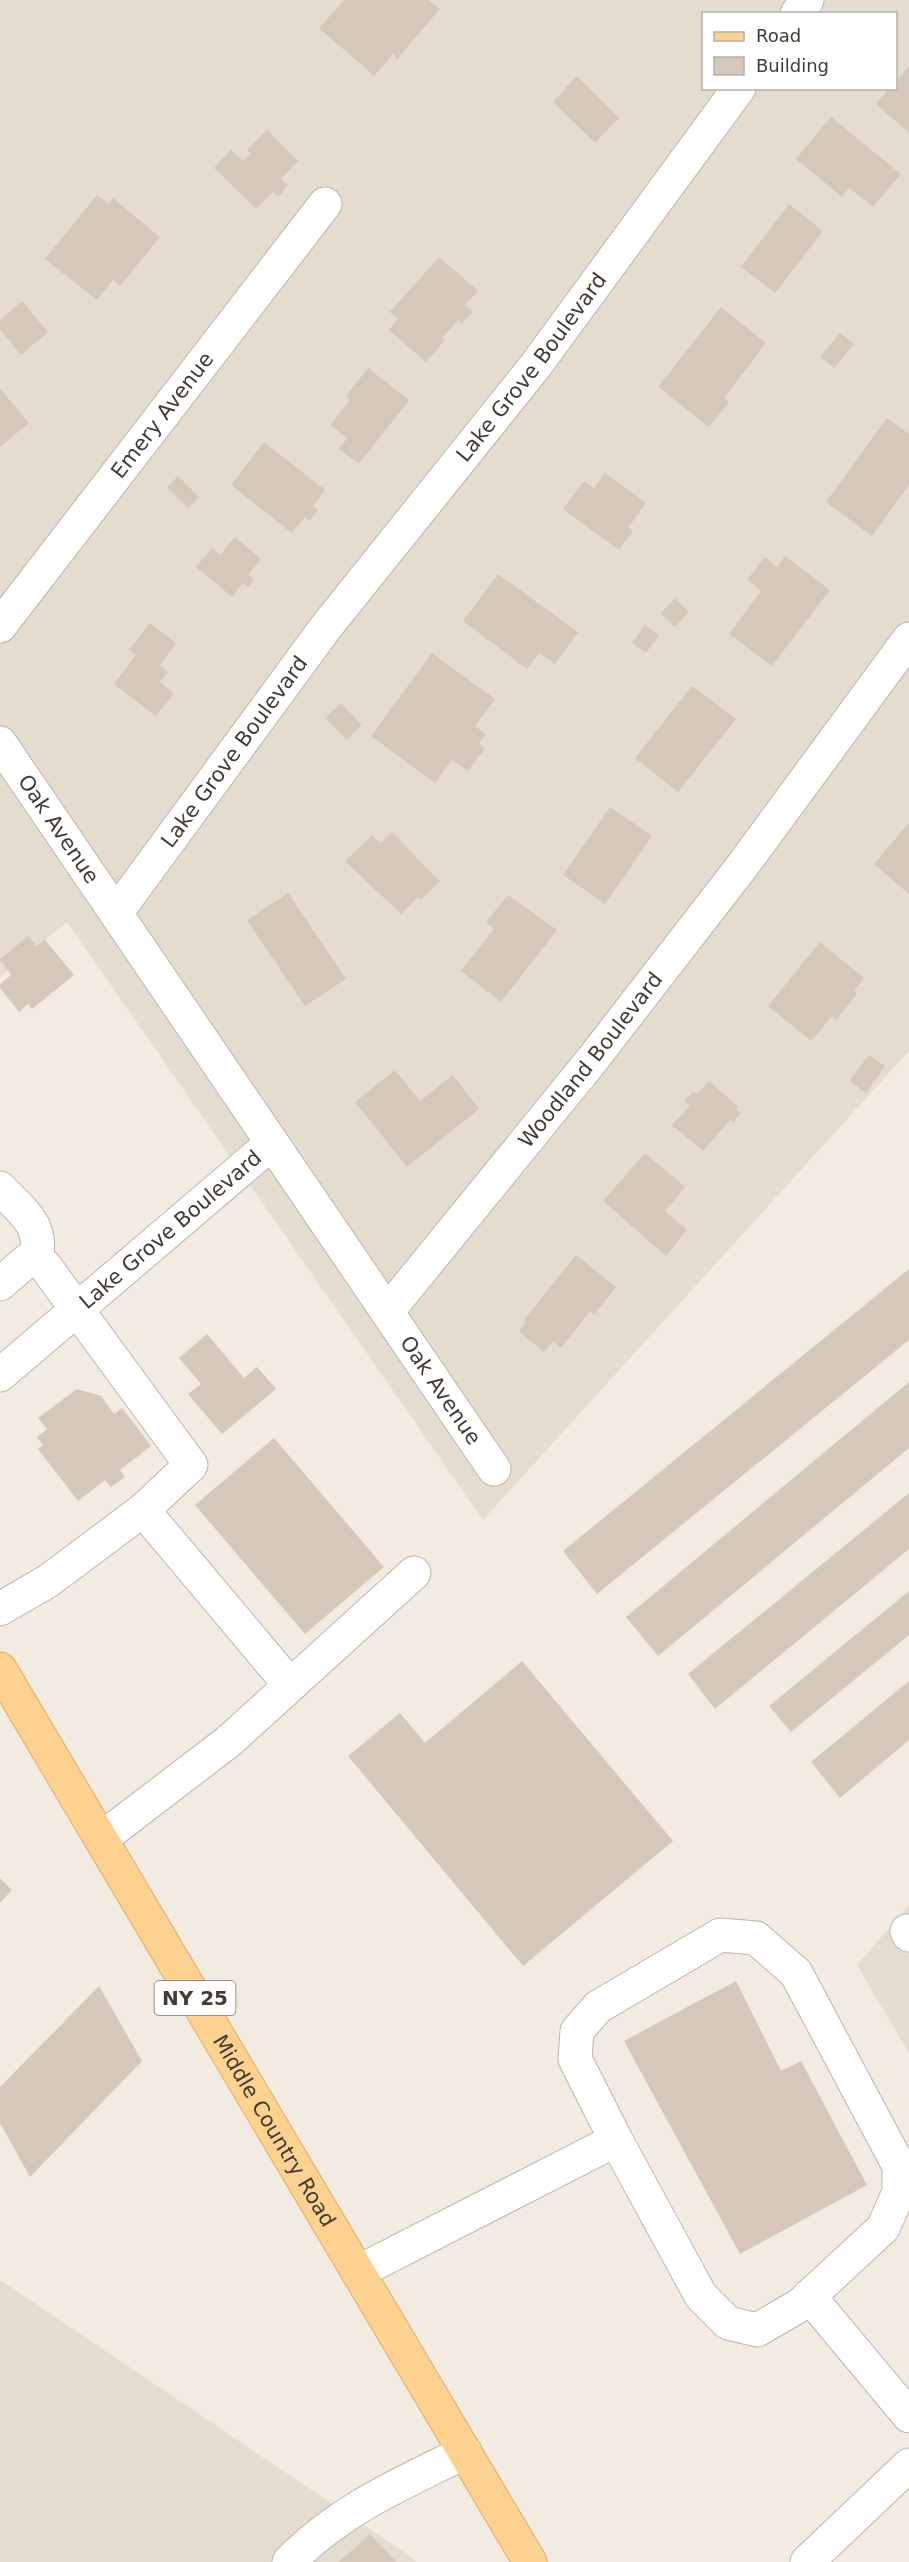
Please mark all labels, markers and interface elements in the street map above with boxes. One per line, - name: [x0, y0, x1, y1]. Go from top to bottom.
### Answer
- legend: [702, 12, 897, 90]
- text: Road: [756, 25, 801, 46]
- text: Building: [756, 55, 829, 76]
- street label: Lake Grove Boulevard: [451, 268, 611, 466]
- street label: Emery Avenue: [106, 348, 218, 483]
- street label: Lake Grove Boulevard: [156, 651, 312, 852]
- street label: Oak Avenue: [13, 770, 104, 888]
- street label: Woodland Boulevard: [514, 968, 667, 1152]
- street label: Lake Grove Boulevard: [75, 1145, 266, 1314]
- street label: Oak Avenue: [395, 1331, 486, 1449]
- road number: NY 25: [154, 1981, 236, 2015]
- street label: Middle Country Road: [208, 2031, 340, 2231]

